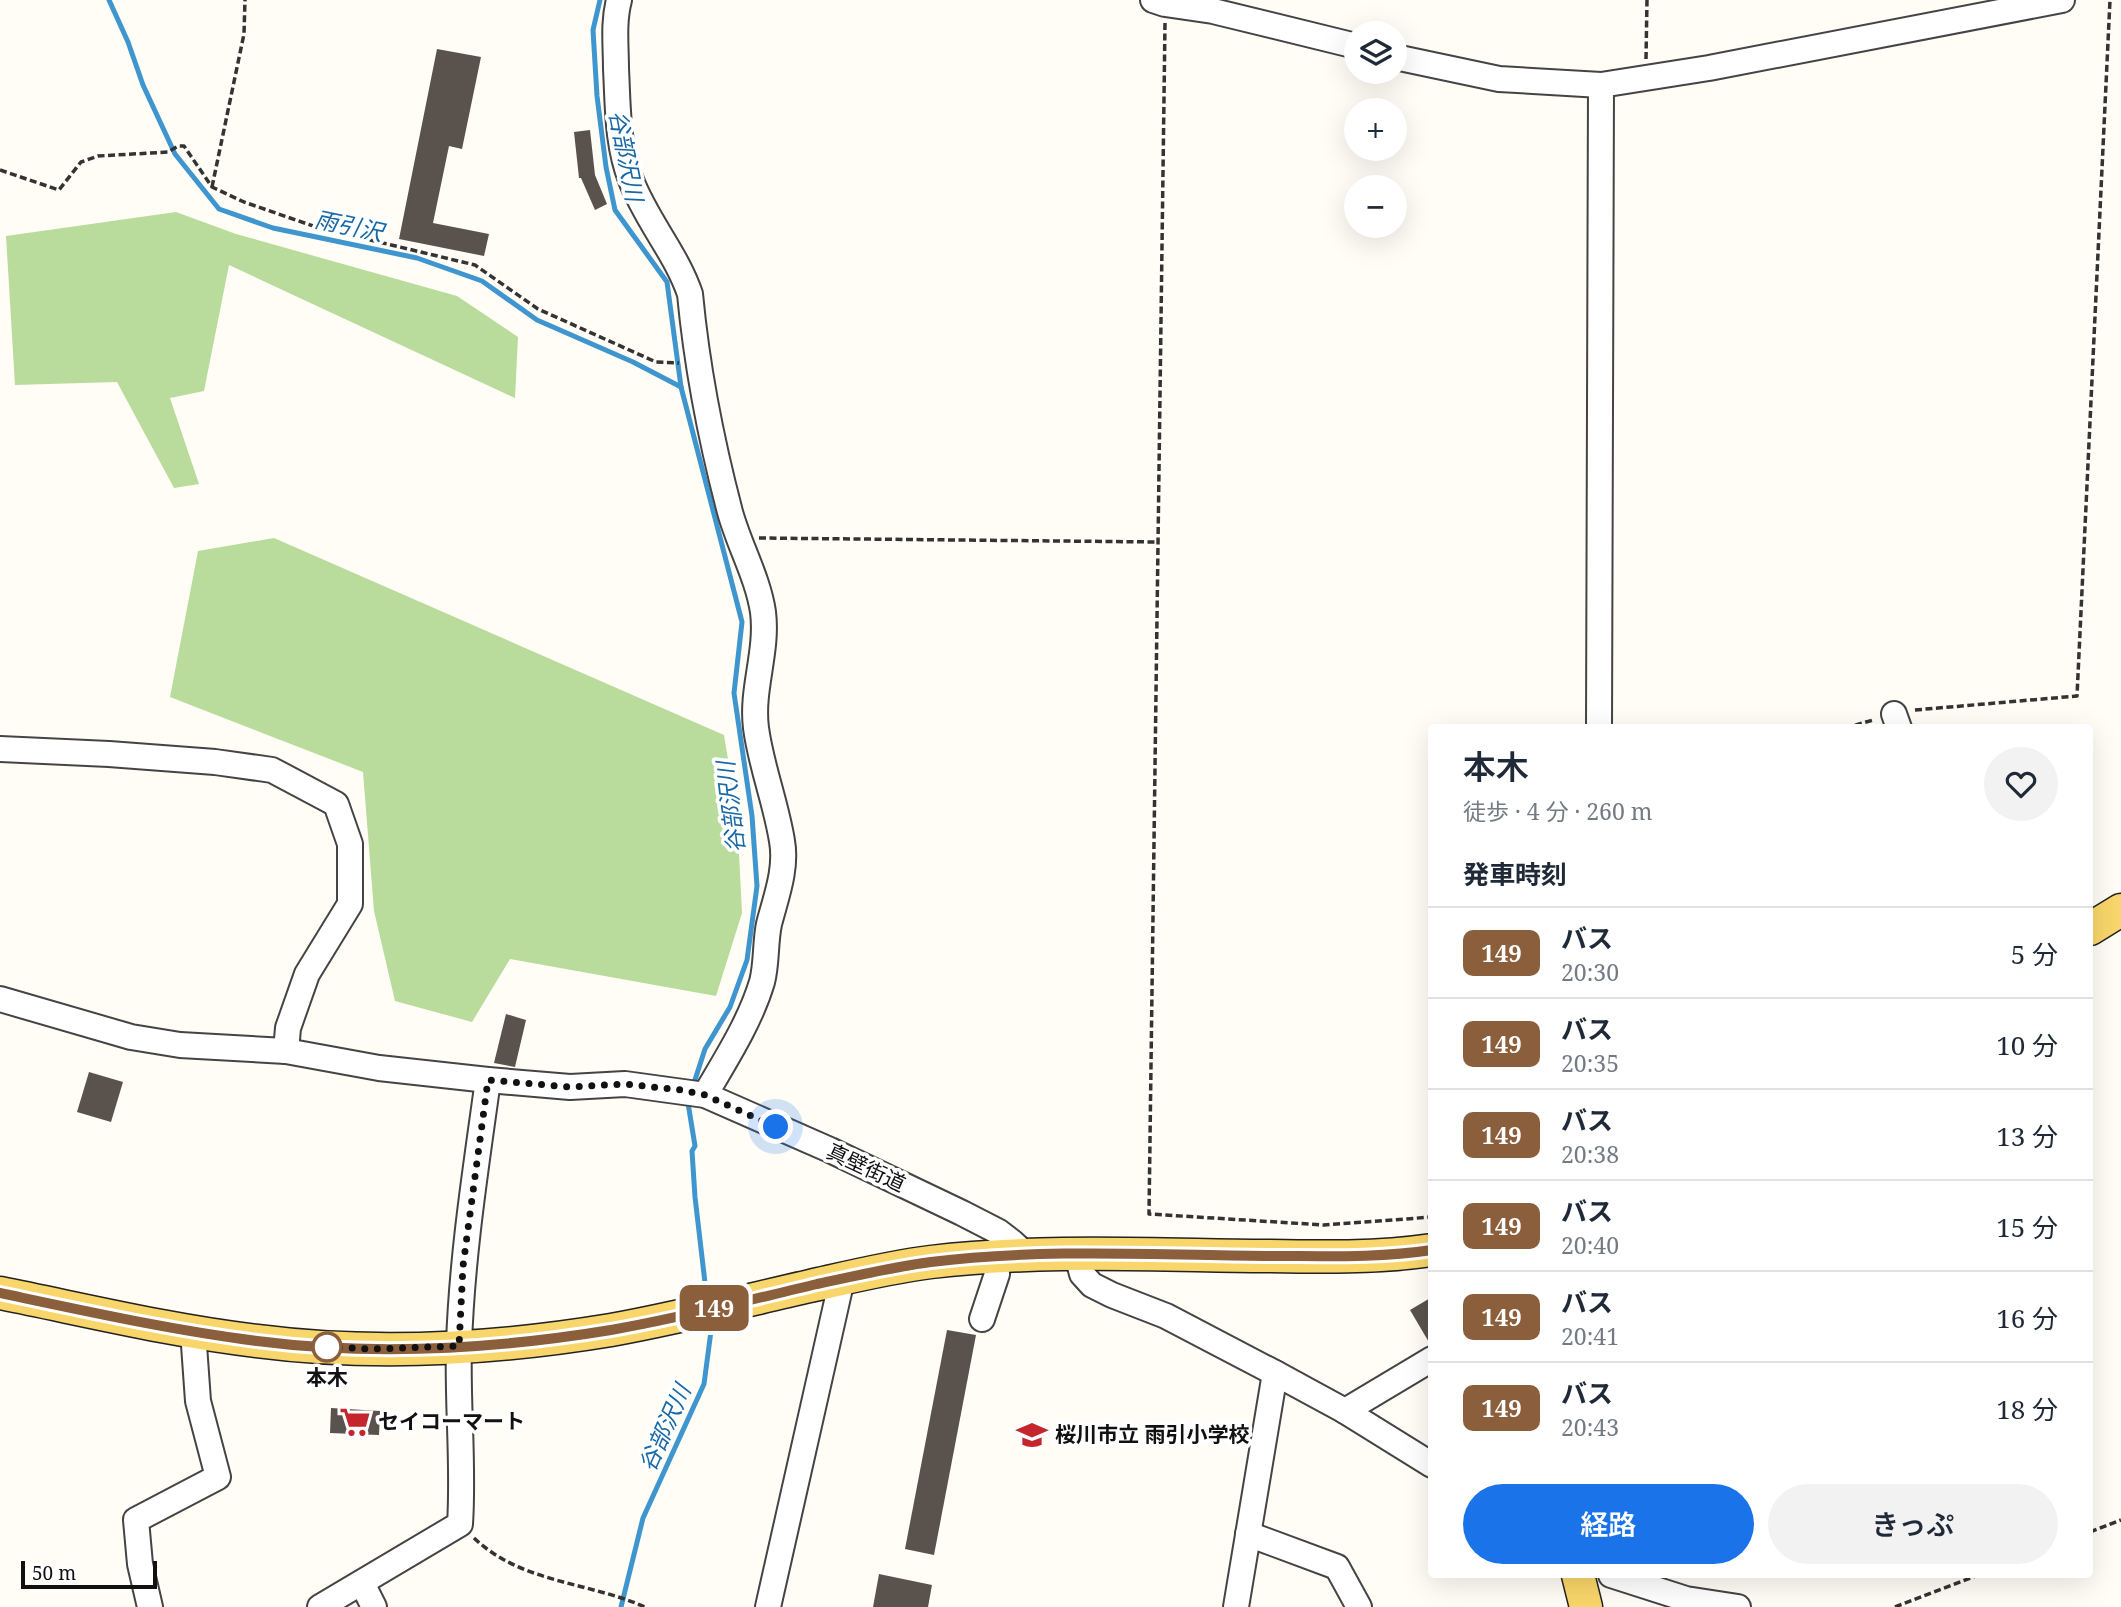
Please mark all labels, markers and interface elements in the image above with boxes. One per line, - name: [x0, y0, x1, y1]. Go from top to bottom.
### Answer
- map controls: [1344, 21, 1407, 238]
- button: layers: [1344, 21, 1407, 84]
- button: +: [1344, 98, 1407, 161]
- water label: 谷部沢川: [602, 108, 652, 207]
- button: −: [1344, 175, 1407, 238]
- water label: 雨引沢: [312, 202, 389, 248]
- text: 本木: [1463, 744, 1529, 789]
- button: heart: [1984, 747, 2058, 821]
- water label: 谷部沢川: [708, 757, 751, 855]
- text: 徒歩 · 4 分 · 260 m: [1463, 795, 1653, 827]
- text: 発車時刻: [1463, 856, 1567, 892]
- text: バス: [1561, 920, 1613, 956]
- text: 149: [1481, 936, 1522, 969]
- text: 5 分: [2011, 936, 2058, 972]
- text: 20:30: [1561, 956, 1619, 988]
- text: バス: [1561, 1011, 1613, 1047]
- text: 149: [1481, 1027, 1522, 1060]
- text: 10 分: [1996, 1027, 2058, 1063]
- text: 20:35: [1561, 1047, 1619, 1079]
- text: バス: [1561, 1102, 1613, 1138]
- your location: [758, 1109, 793, 1144]
- text: 149: [1481, 1118, 1522, 1151]
- text: 13 分: [1996, 1118, 2058, 1154]
- street label: 真壁街道: [822, 1137, 910, 1198]
- text: 20:38: [1561, 1138, 1619, 1170]
- text: バス: [1561, 1193, 1613, 1229]
- text: 149: [1481, 1209, 1522, 1242]
- text: 15 分: [1996, 1209, 2058, 1245]
- text: 20:40: [1561, 1229, 1619, 1261]
- text: バス: [1561, 1284, 1613, 1320]
- line badge: 149: [674, 1285, 754, 1331]
- text: 149: [694, 1291, 734, 1324]
- text: 149: [1481, 1300, 1522, 1333]
- text: 16 分: [1996, 1300, 2058, 1336]
- text: 20:41: [1561, 1320, 1619, 1352]
- marker: 本木: [312, 1332, 342, 1362]
- place label: 本木: [306, 1363, 348, 1391]
- text: バス: [1561, 1375, 1613, 1411]
- water label: 谷部沢川: [631, 1376, 699, 1476]
- text: 149: [1481, 1391, 1522, 1424]
- text: 18 分: [1996, 1391, 2058, 1427]
- supermarket icon: セイコーマート: [338, 1405, 372, 1439]
- place label: セイコーマート: [378, 1407, 525, 1435]
- text: 20:43: [1561, 1411, 1619, 1443]
- school or university icon: 桜川市立 雨引小学校: [1015, 1418, 1049, 1452]
- place label: 桜川市立 雨引小学校: [1055, 1420, 1249, 1448]
- button: 経路: [1463, 1484, 1754, 1564]
- button: きっぷ: [1768, 1484, 2058, 1564]
- scale bar: [21, 1558, 158, 1590]
- text: 50 m: [32, 1560, 76, 1586]

